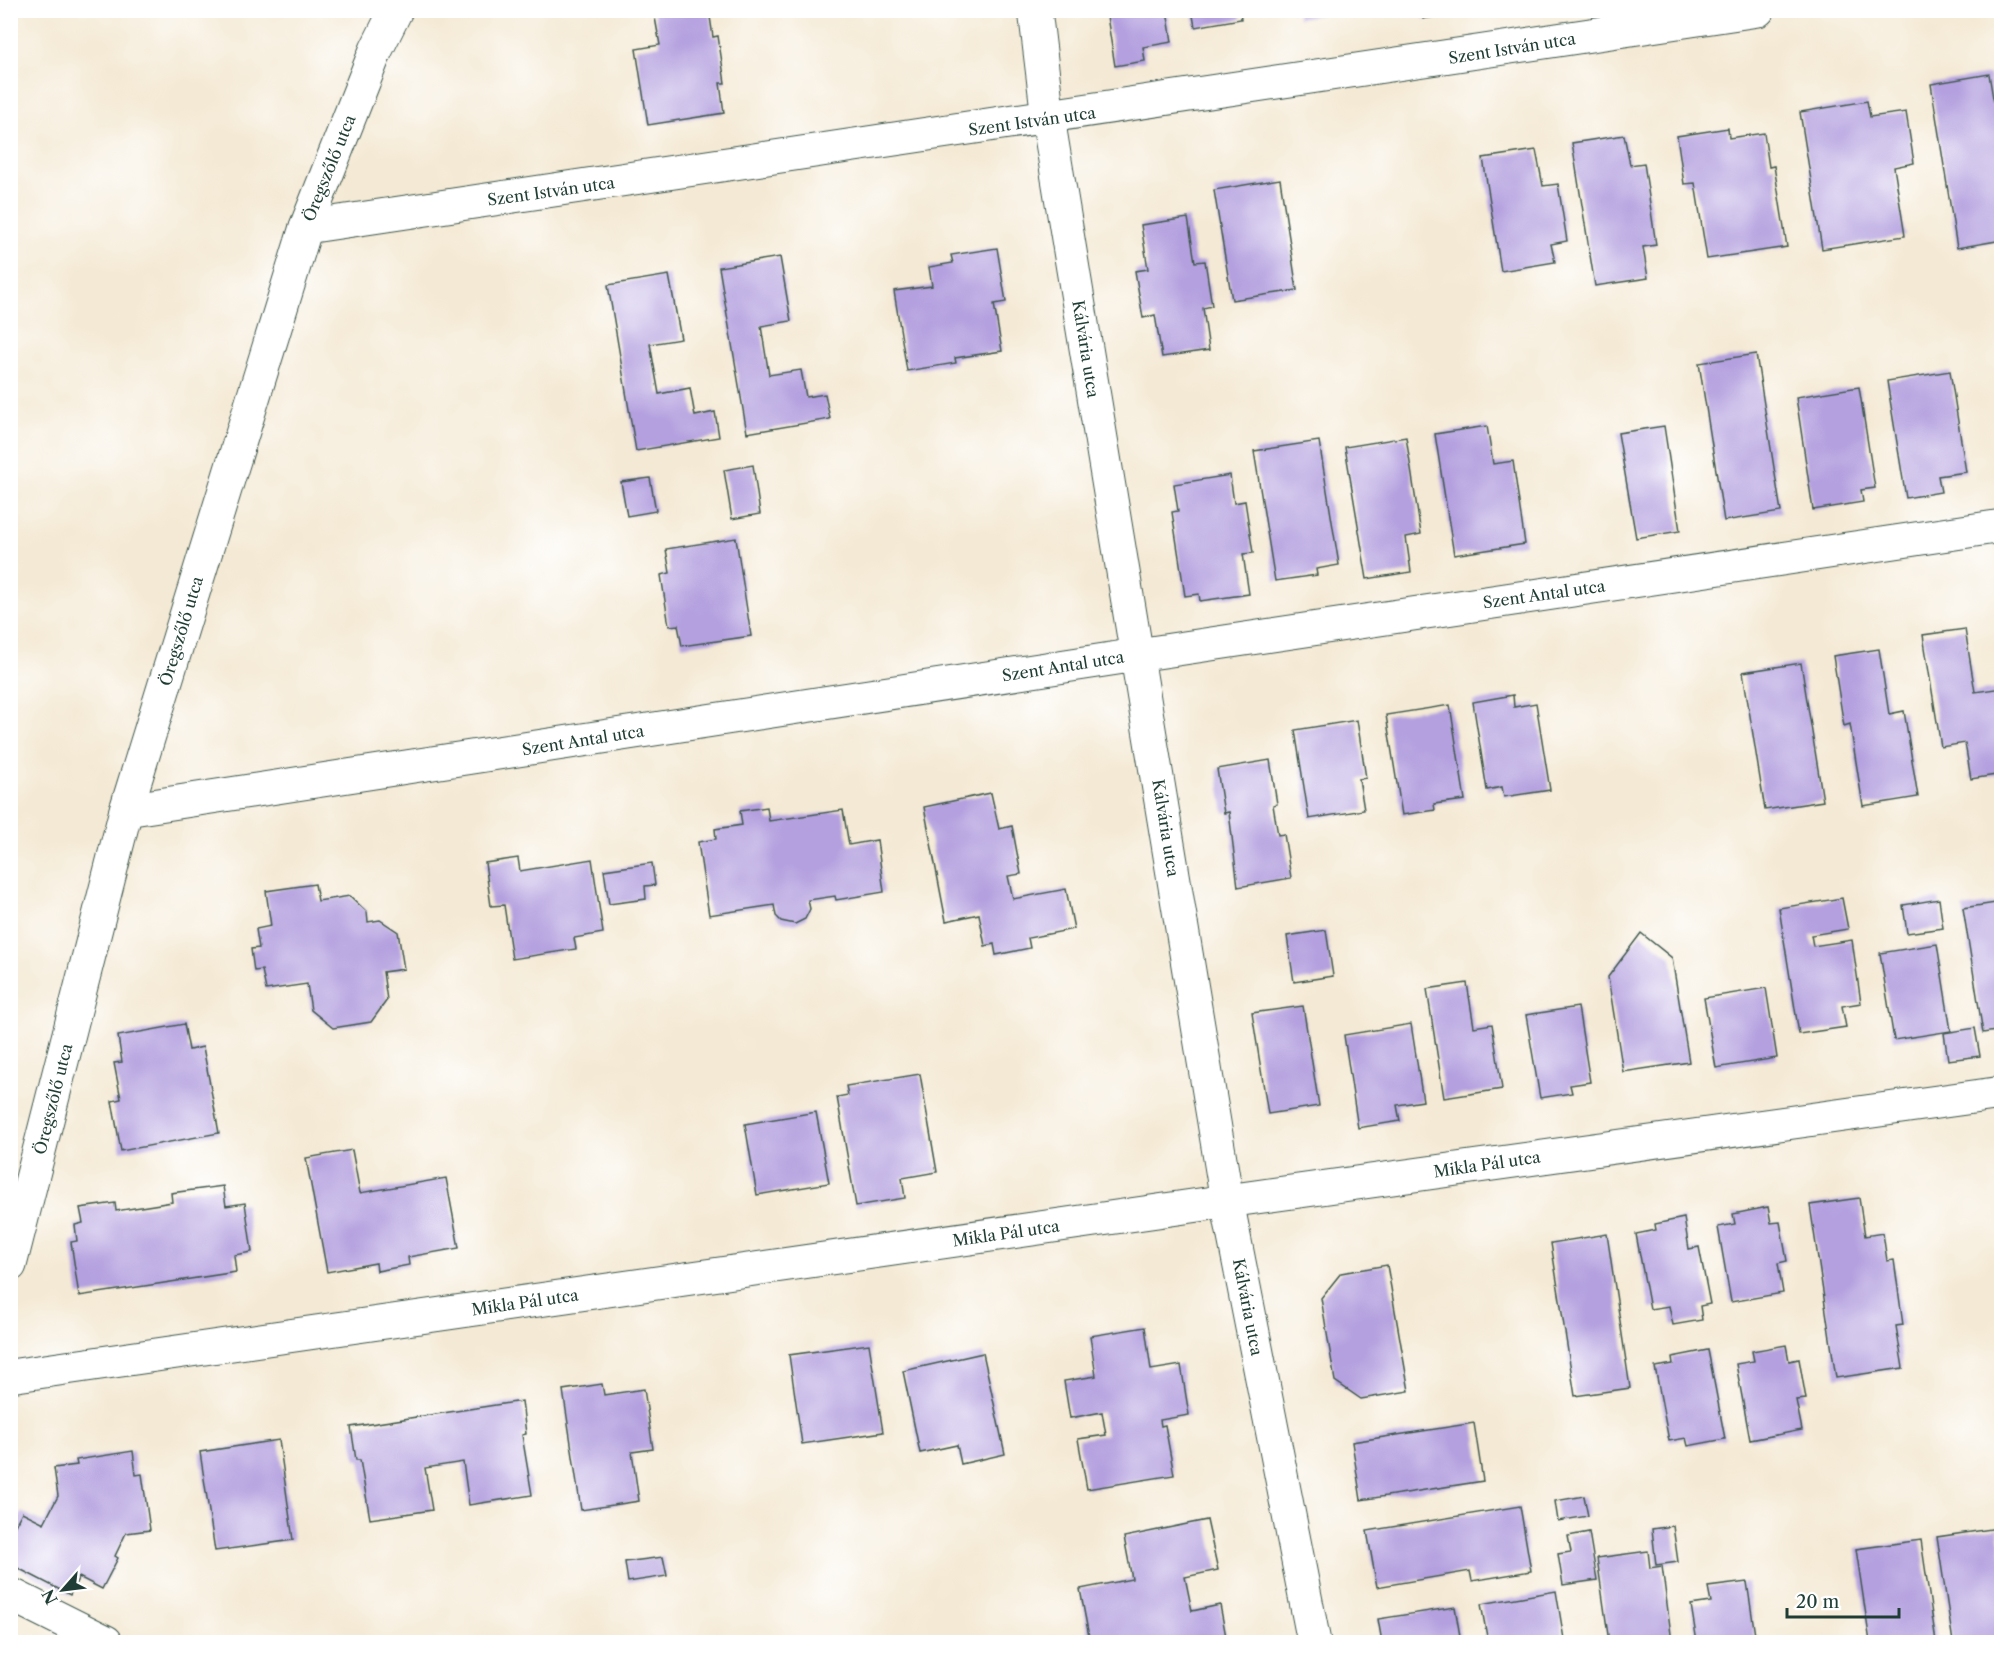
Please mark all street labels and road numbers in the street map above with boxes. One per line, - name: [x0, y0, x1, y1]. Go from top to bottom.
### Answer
- street label: Szent István utca: [1447, 28, 1577, 68]
- street label: Szent István utca: [967, 102, 1097, 140]
- street label: Öregszőlő utca: [298, 111, 360, 224]
- street label: Szent István utca: [486, 172, 616, 210]
- street label: Kálvária utca: [1068, 299, 1104, 400]
- street label: Öregszőlő utca: [155, 573, 207, 688]
- street label: Szent Antal utca: [1482, 575, 1607, 612]
- street label: Szent Antal utca: [1001, 646, 1126, 686]
- street label: Szent Antal utca: [521, 720, 646, 760]
- street label: Kálvária utca: [1148, 778, 1184, 879]
- street label: Öregszőlő utca: [30, 1041, 77, 1156]
- street label: Mikla Pál utca: [1432, 1147, 1542, 1181]
- street label: Mikla Pál utca: [951, 1216, 1061, 1250]
- street label: Kálvária utca: [1229, 1257, 1267, 1358]
- street label: Mikla Pál utca: [470, 1285, 580, 1319]

